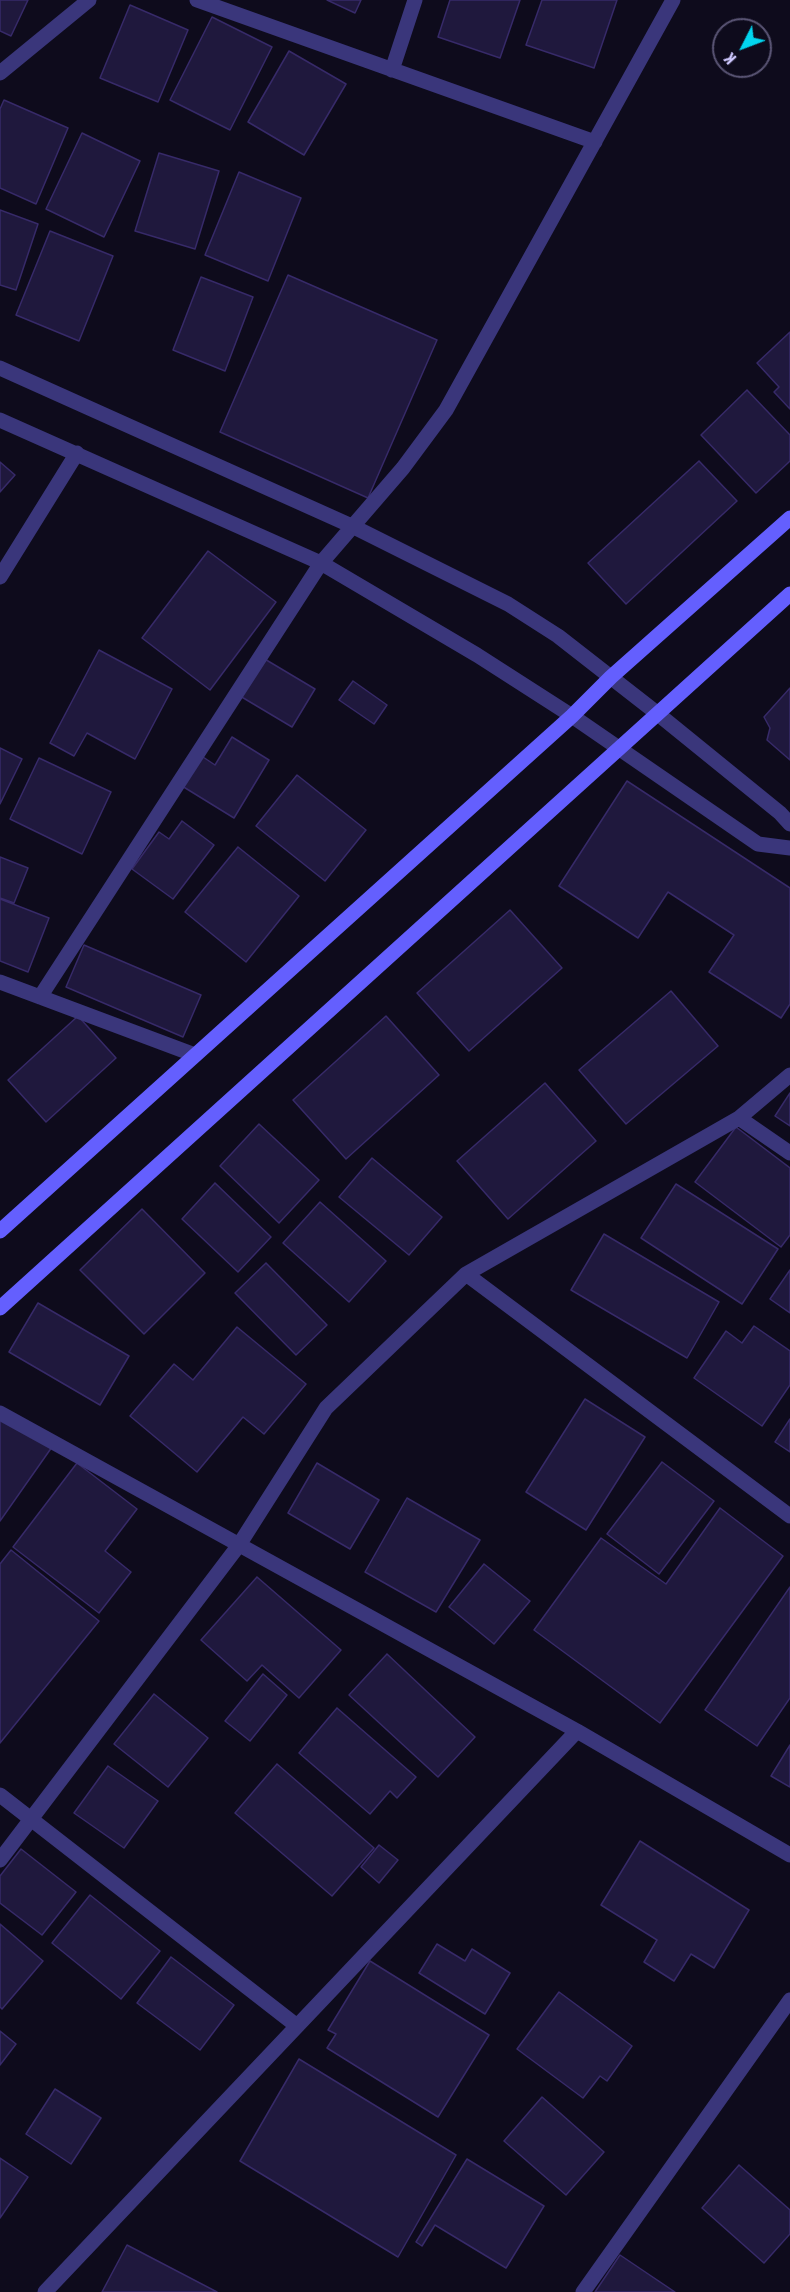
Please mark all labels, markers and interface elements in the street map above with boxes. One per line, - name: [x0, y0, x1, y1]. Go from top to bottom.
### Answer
- north arrow: [712, 18, 772, 78]
- text: K: [721, 50, 739, 68]

